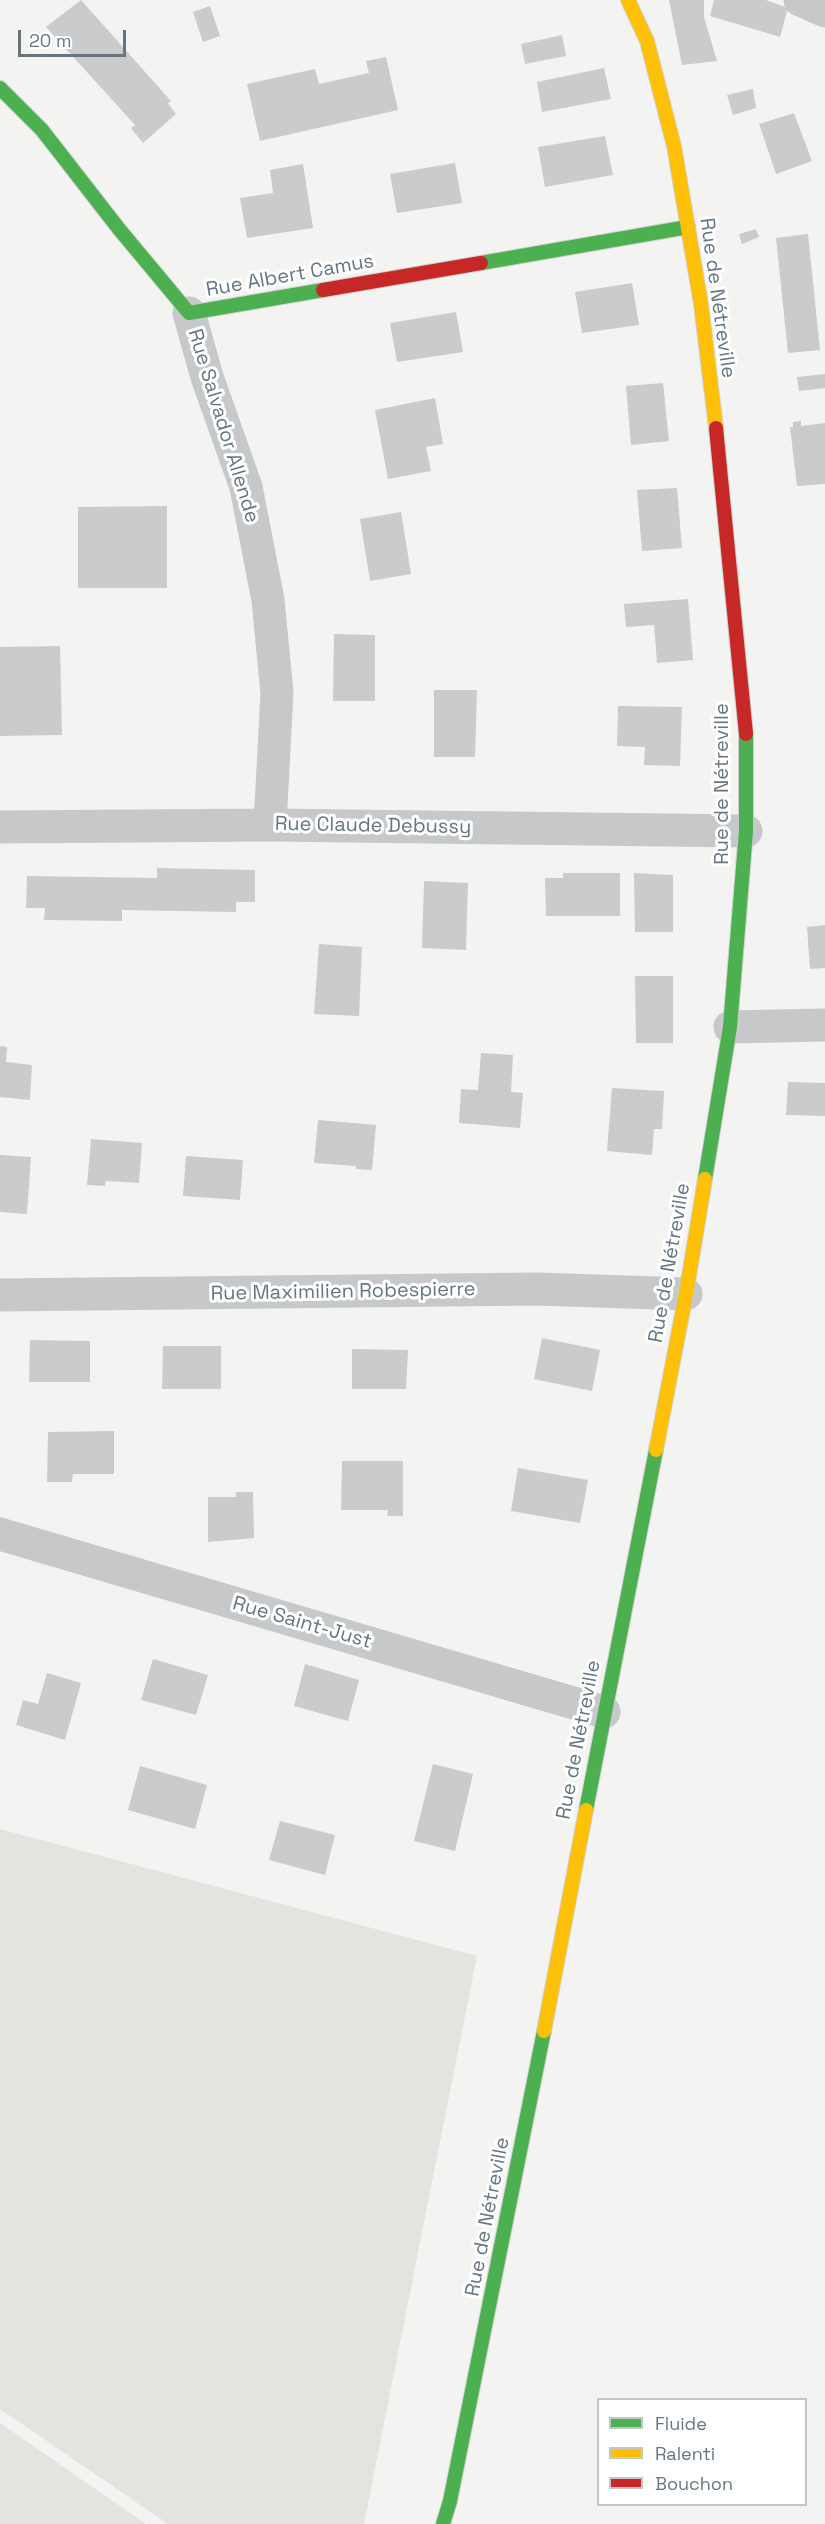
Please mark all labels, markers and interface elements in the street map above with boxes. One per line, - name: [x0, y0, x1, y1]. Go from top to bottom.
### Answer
- scale bar: [21, 18, 129, 56]
- text: 20 m: [29, 29, 72, 52]
- street label: Rue de Nétreville: [694, 216, 740, 380]
- street label: Rue Albert Camus: [204, 249, 376, 303]
- street label: Rue Salvador Allende: [182, 326, 264, 526]
- street label: Rue de Nétreville: [711, 703, 735, 865]
- street label: Rue Claude Debussy: [275, 812, 471, 840]
- street label: Rue de Nétreville: [644, 1181, 696, 1345]
- street label: Rue Maximilien Robespierre: [210, 1278, 476, 1306]
- street label: Rue Saint-Just: [230, 1592, 374, 1654]
- street label: Rue de Nétreville: [552, 1658, 606, 1822]
- street label: Rue de Nétreville: [461, 2135, 515, 2299]
- legend: [597, 2398, 807, 2506]
- text: Fluide: [655, 2412, 707, 2435]
- text: Ralenti: [655, 2442, 715, 2465]
- text: Bouchon: [655, 2472, 733, 2495]

